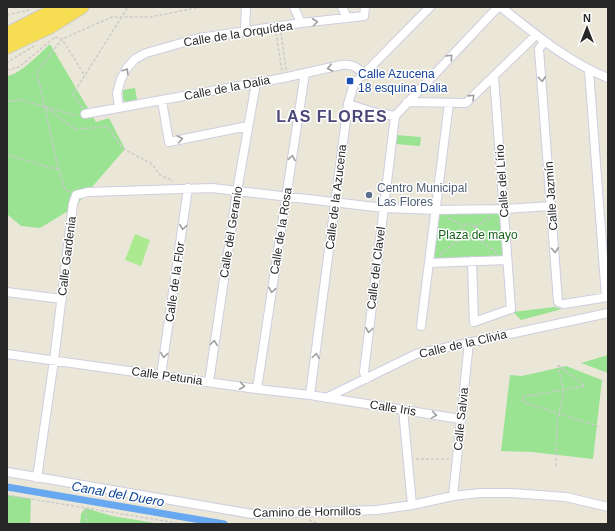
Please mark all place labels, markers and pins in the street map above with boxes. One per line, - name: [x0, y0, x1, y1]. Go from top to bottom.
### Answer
- place label: Calle Azucena 18 esquina Dalia: [358, 67, 448, 95]
- marker: Calle Azucena 18 esquina Dalia: [345, 76, 355, 86]
- place label: Centro Municipal Las Flores: [377, 181, 467, 209]
- marker: Centro Municipal Las Flores: [364, 190, 374, 200]

